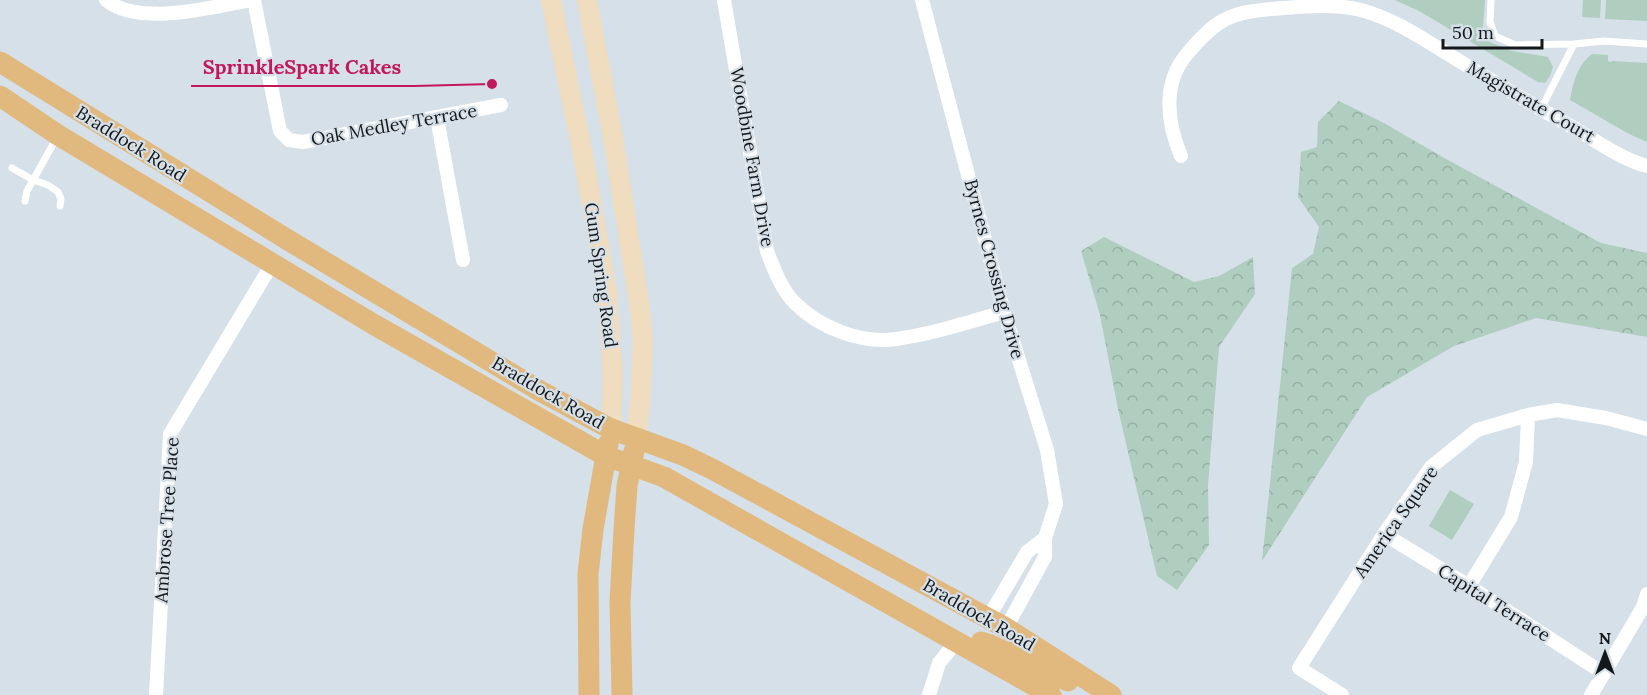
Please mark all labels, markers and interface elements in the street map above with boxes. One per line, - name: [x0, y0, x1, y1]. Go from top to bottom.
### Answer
- scale bar: [1443, 12, 1542, 50]
- text: 50 m: [1452, 21, 1494, 44]
- callout: SprinkleSpark Cakes: [191, 48, 414, 86]
- text: SprinkleSpark Cakes: [203, 54, 401, 79]
- street label: Magistrate Court: [1463, 56, 1599, 147]
- street label: Woodbine Farm Drive: [725, 65, 780, 249]
- street label: Oak Medley Terrace: [309, 99, 479, 150]
- street label: Braddock Road: [72, 100, 191, 187]
- street label: Byrnes Crossing Drive: [959, 176, 1030, 361]
- street label: Gum Spring Road: [580, 201, 623, 349]
- street label: Braddock Road: [488, 351, 609, 434]
- street label: Ambrose Tree Place: [149, 436, 184, 605]
- street label: America Square: [1348, 461, 1443, 583]
- street label: Capital Terrace: [1434, 559, 1555, 646]
- street label: Braddock Road: [919, 573, 1040, 656]
- north arrow: [1575, 623, 1635, 683]
- text: N: [1599, 628, 1611, 648]

